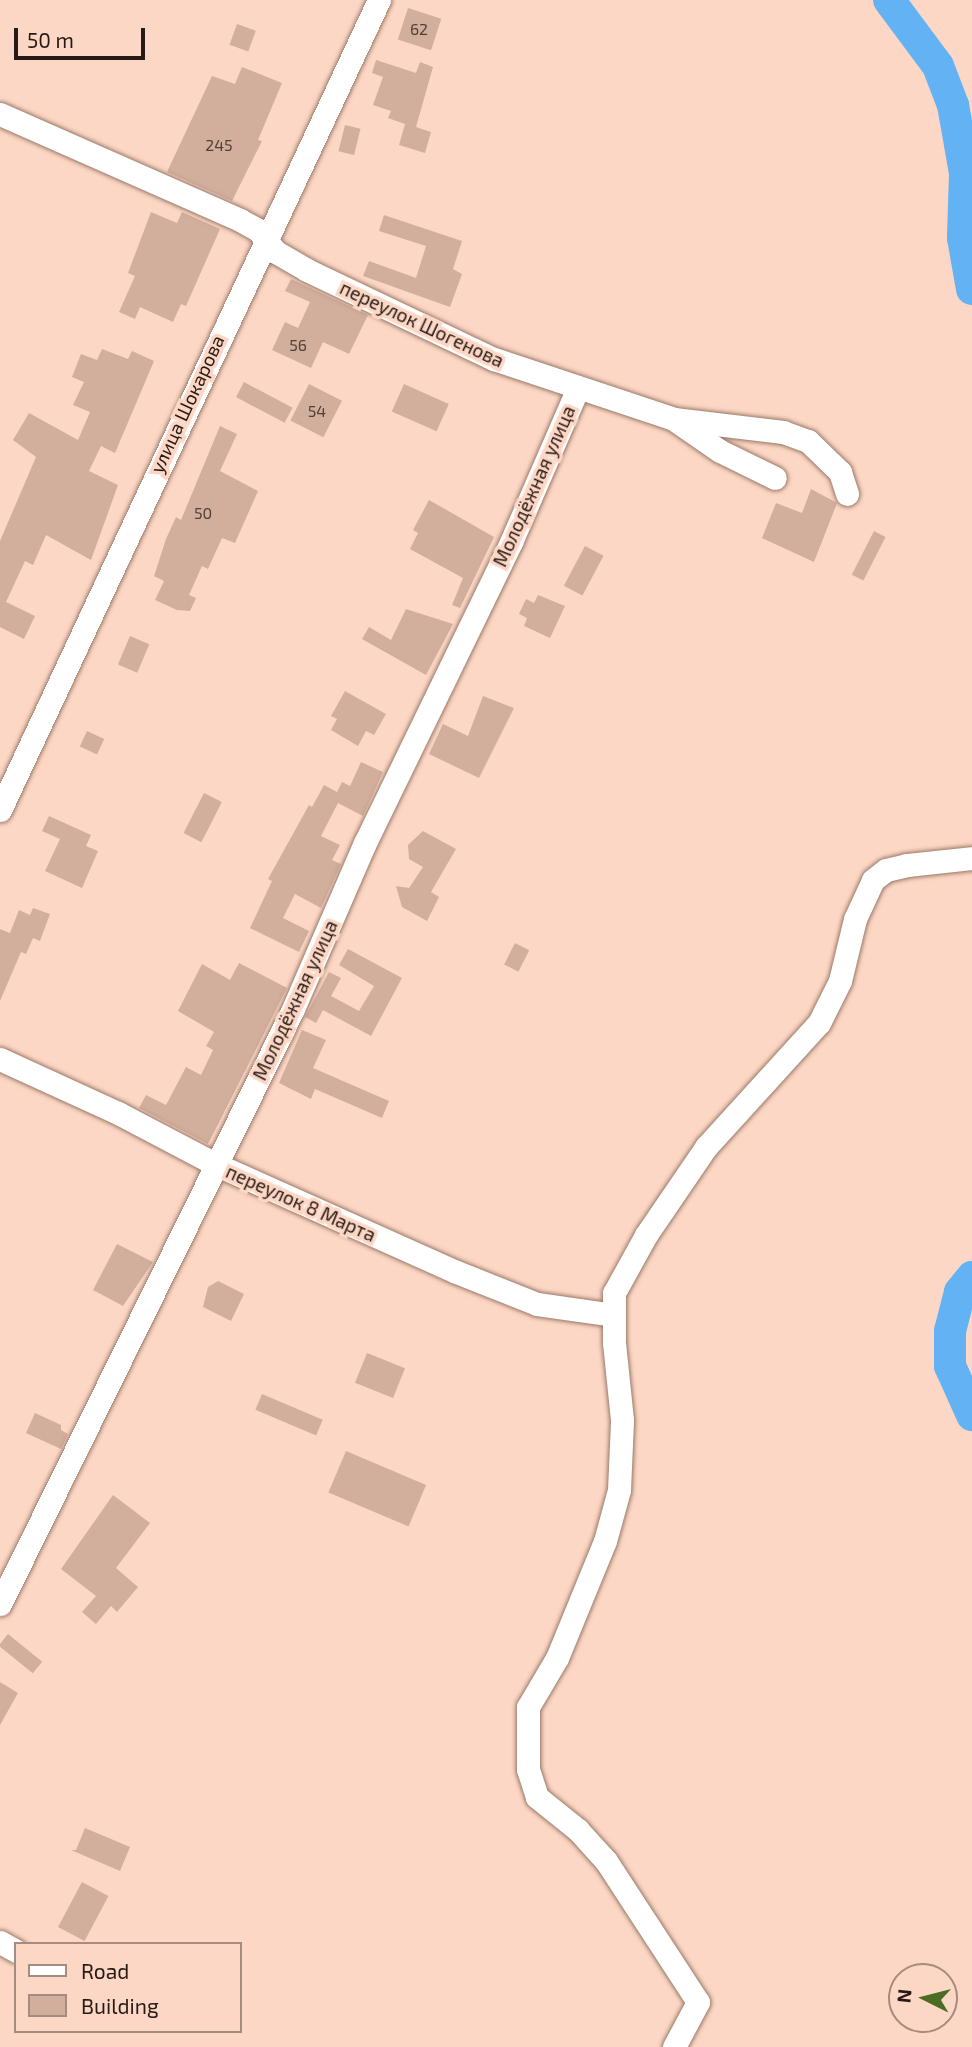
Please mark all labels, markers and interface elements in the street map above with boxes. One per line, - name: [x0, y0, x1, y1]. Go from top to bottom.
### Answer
- scale bar: [18, 14, 149, 58]
- house number: 62: [410, 19, 428, 39]
- text: 50 m: [27, 27, 74, 52]
- house number: 245: [205, 135, 233, 155]
- street label: переулок Шогенова: [336, 276, 508, 372]
- street label: улица Шокарова: [145, 331, 229, 477]
- house number: 56: [289, 335, 307, 355]
- house number: 54: [308, 401, 326, 421]
- street label: Молодёжная улица: [488, 402, 580, 570]
- house number: 50: [194, 503, 212, 523]
- street label: Молодёжная улица: [248, 916, 342, 1084]
- street label: переулок 8 Марта: [223, 1160, 379, 1246]
- legend: [14, 1942, 242, 2033]
- text: Road: [81, 1958, 129, 1983]
- north arrow: [888, 1963, 958, 2033]
- text: N: [891, 1988, 916, 2004]
- text: Building: [81, 1993, 159, 2018]

